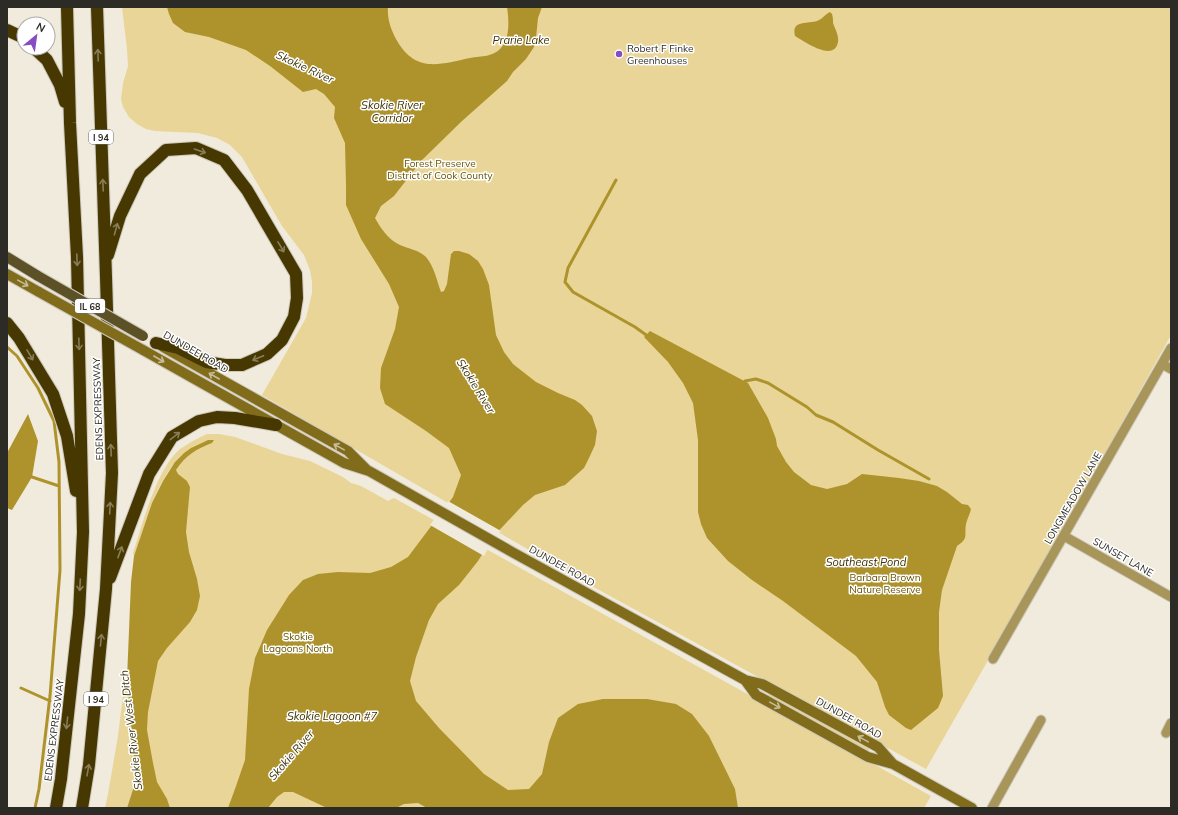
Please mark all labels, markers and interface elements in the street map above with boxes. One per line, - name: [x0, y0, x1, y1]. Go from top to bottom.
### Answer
- north arrow: [16, 16, 56, 56]
- text: N: [34, 19, 48, 35]
- water label: Prarie Lake: [492, 33, 550, 47]
- place label: Robert F Finke Greenhouses: [627, 42, 694, 67]
- water label: Skokie River: [274, 48, 337, 87]
- one-way arrow: [94, 49, 102, 62]
- marker: Robert F Finke Greenhouses: [614, 49, 624, 59]
- water label: Skokie River Corridor: [361, 98, 424, 125]
- road number: I 94: [89, 130, 113, 144]
- one-way arrow: [194, 147, 206, 155]
- park label: Forest Preserve District of Cook County: [387, 157, 493, 182]
- one-way arrow: [99, 179, 106, 192]
- one-way arrow: [113, 223, 120, 236]
- one-way arrow: [277, 241, 285, 253]
- one-way arrow: [73, 253, 80, 266]
- one-way arrow: [17, 279, 29, 287]
- road number: IL 68: [75, 299, 105, 313]
- street label: DUNDEE ROAD: [161, 328, 231, 376]
- one-way arrow: [75, 337, 83, 350]
- one-way arrow: [26, 349, 34, 361]
- one-way arrow: [153, 355, 165, 363]
- one-way arrow: [253, 355, 265, 362]
- street label: EDENS EXPRESSWAY: [90, 356, 106, 461]
- water label: Skokie River: [454, 356, 499, 417]
- one-way arrow: [208, 371, 220, 379]
- one-way arrow: [170, 432, 180, 441]
- one-way arrow: [333, 442, 345, 450]
- one-way arrow: [107, 444, 115, 457]
- street label: LONGMEADOW LANE: [1041, 450, 1105, 546]
- one-way arrow: [106, 502, 114, 515]
- street label: SUNSET LANE: [1090, 534, 1156, 580]
- street label: DUNDEE ROAD: [527, 543, 597, 589]
- one-way arrow: [117, 546, 124, 559]
- water label: Southeast Pond: [826, 555, 907, 569]
- park label: Barbara Brown Nature Reserve: [849, 571, 921, 596]
- one-way arrow: [77, 578, 84, 591]
- park label: Skokie Lagoons North: [264, 630, 333, 655]
- one-way arrow: [98, 634, 105, 647]
- water label: Skokie River West Ditch: [117, 669, 145, 791]
- street label: EDENS EXPRESSWAY: [41, 677, 67, 782]
- road number: I 94: [84, 692, 108, 706]
- street label: DUNDEE ROAD: [814, 695, 884, 741]
- one-way arrow: [768, 701, 780, 709]
- water label: Skokie Lagoon #7: [287, 709, 377, 723]
- one-way arrow: [63, 716, 71, 729]
- water label: Skokie River: [265, 726, 317, 783]
- one-way arrow: [858, 735, 870, 742]
- one-way arrow: [85, 764, 93, 777]

